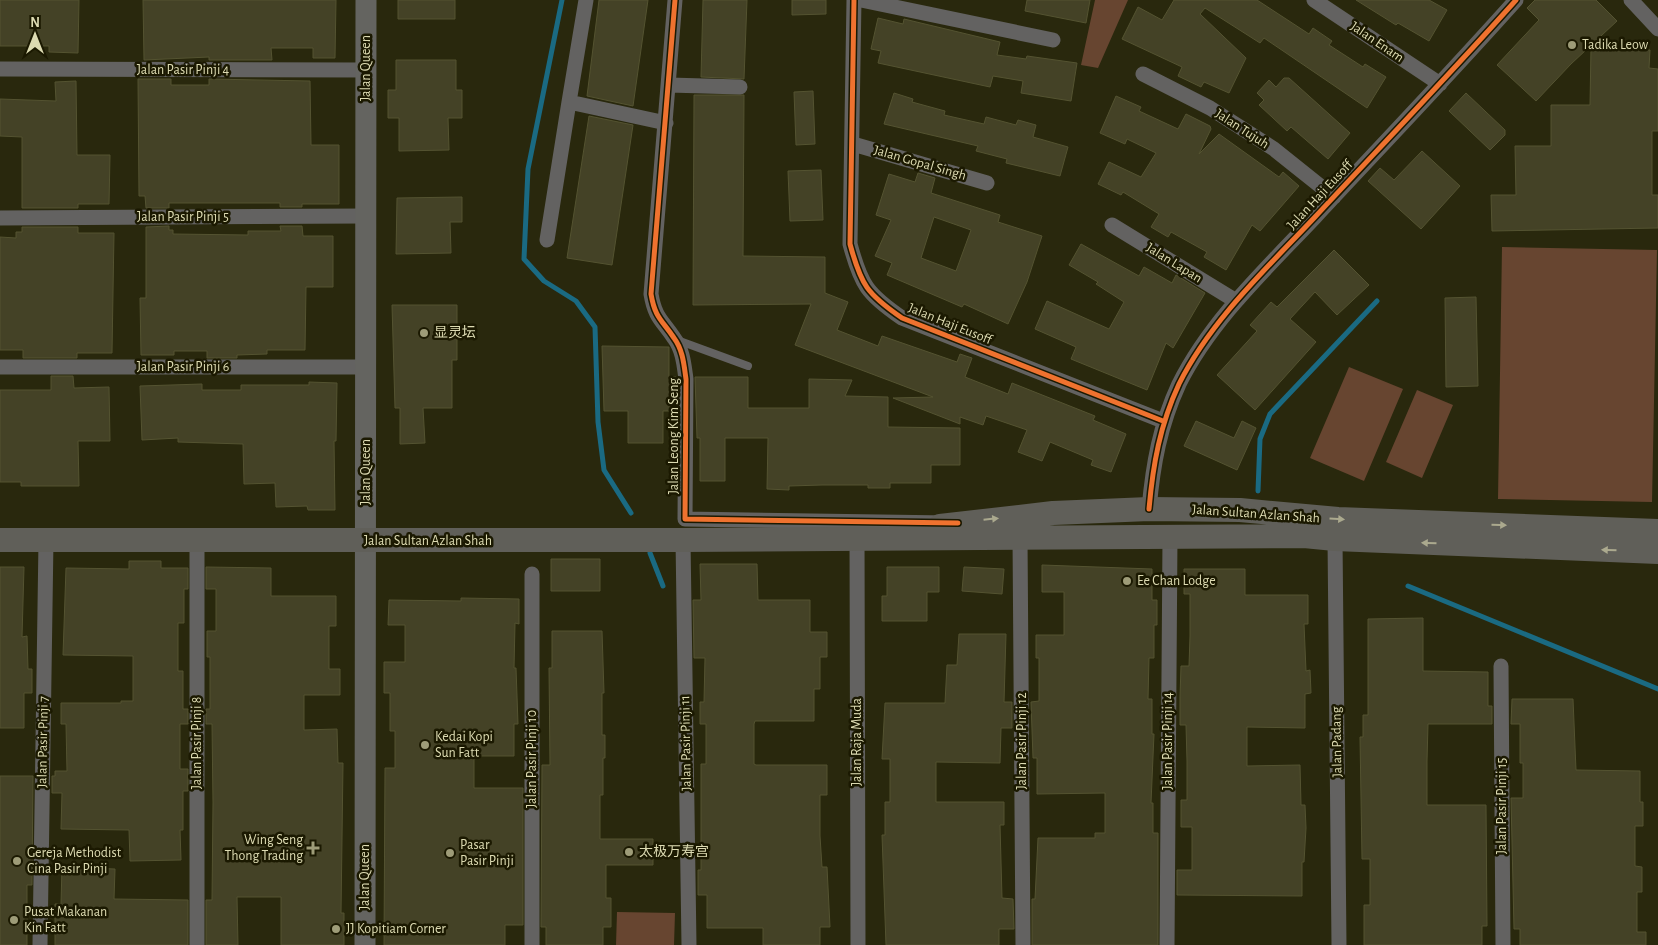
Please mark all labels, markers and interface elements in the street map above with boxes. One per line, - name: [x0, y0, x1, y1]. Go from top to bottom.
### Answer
- north arrow: [10, 10, 60, 60]
- text: N: [30, 16, 40, 30]
- street label: Jalan Enam: [1348, 19, 1406, 65]
- street label: Jalan Queen: [359, 35, 373, 101]
- place label: Tadika Leow: [1582, 38, 1649, 52]
- marker: Tadika Leow: [1566, 39, 1578, 51]
- street label: Jalan Pasir Pinji 4: [137, 63, 230, 77]
- street label: Jalan Tujuh: [1213, 107, 1271, 151]
- street label: Jalan Gopal Singh: [872, 143, 968, 183]
- street label: Jalan Haji Eusoff: [1285, 157, 1356, 232]
- street label: Jalan Pasir Pinji 5: [137, 210, 229, 224]
- street label: Jalan Lapan: [1144, 240, 1204, 286]
- street label: Jalan Haji Eusoff: [906, 301, 995, 347]
- place label: 显灵坛: [434, 325, 476, 340]
- marker: 显灵坛: [418, 327, 430, 339]
- street label: Jalan Pasir Pinji 6: [137, 360, 229, 374]
- street label: Jalan Leong Kim Seng: [667, 378, 681, 494]
- street label: Jalan Queen: [359, 439, 373, 505]
- street label: Jalan Sultan Azlan Shah: [1192, 503, 1320, 525]
- one-way arrow: [983, 515, 999, 523]
- one-way arrow: [1329, 515, 1345, 523]
- one-way arrow: [1492, 521, 1508, 529]
- street label: Jalan Sultan Azlan Shah: [364, 534, 492, 548]
- one-way arrow: [1421, 539, 1437, 547]
- one-way arrow: [1601, 546, 1617, 554]
- place label: Ee Chan Lodge: [1137, 574, 1216, 588]
- marker: Ee Chan Lodge: [1121, 575, 1133, 587]
- street label: Jalan Pasir Pinji 12: [1015, 692, 1029, 790]
- street label: Jalan Pasir Pinji 14: [1161, 692, 1175, 790]
- street label: Jalan Pasir Pinji 11: [678, 695, 694, 791]
- street label: Jalan Pasir Pinji 7: [35, 696, 51, 788]
- street label: Jalan Pasir Pinji 8: [190, 697, 204, 789]
- street label: Jalan Raja Muda: [850, 698, 864, 786]
- street label: Jalan Padang: [1329, 706, 1345, 778]
- street label: Jalan Pasir Pinji 10: [525, 710, 539, 808]
- place label: Kedai Kopi Sun Fatt: [435, 730, 493, 760]
- marker: Kedai Kopi Sun Fatt: [419, 739, 431, 751]
- street label: Jalan Pasir Pinji 15: [1495, 758, 1509, 854]
- place label: Wing Seng Thong Trading: [224, 833, 303, 863]
- place label: Pasar Pasir Pinji: [460, 838, 514, 868]
- marker: Wing Seng Thong Trading: [307, 842, 319, 854]
- place label: 太极万寿宫: [639, 843, 709, 859]
- street label: Jalan Queen: [358, 844, 372, 910]
- place label: Gereja Methodist Cina Pasir Pinji: [27, 846, 122, 876]
- marker: 太极万寿宫: [623, 846, 635, 858]
- marker: Pasar Pasir Pinji: [444, 847, 456, 859]
- marker: Gereja Methodist Cina Pasir Pinji: [11, 855, 23, 867]
- place label: Pusat Makanan Kin Fatt: [24, 905, 107, 935]
- marker: Pusat Makanan Kin Fatt: [8, 914, 20, 926]
- place label: JJ Kopitiam Corner: [346, 922, 446, 936]
- marker: JJ Kopitiam Corner: [330, 923, 342, 935]

